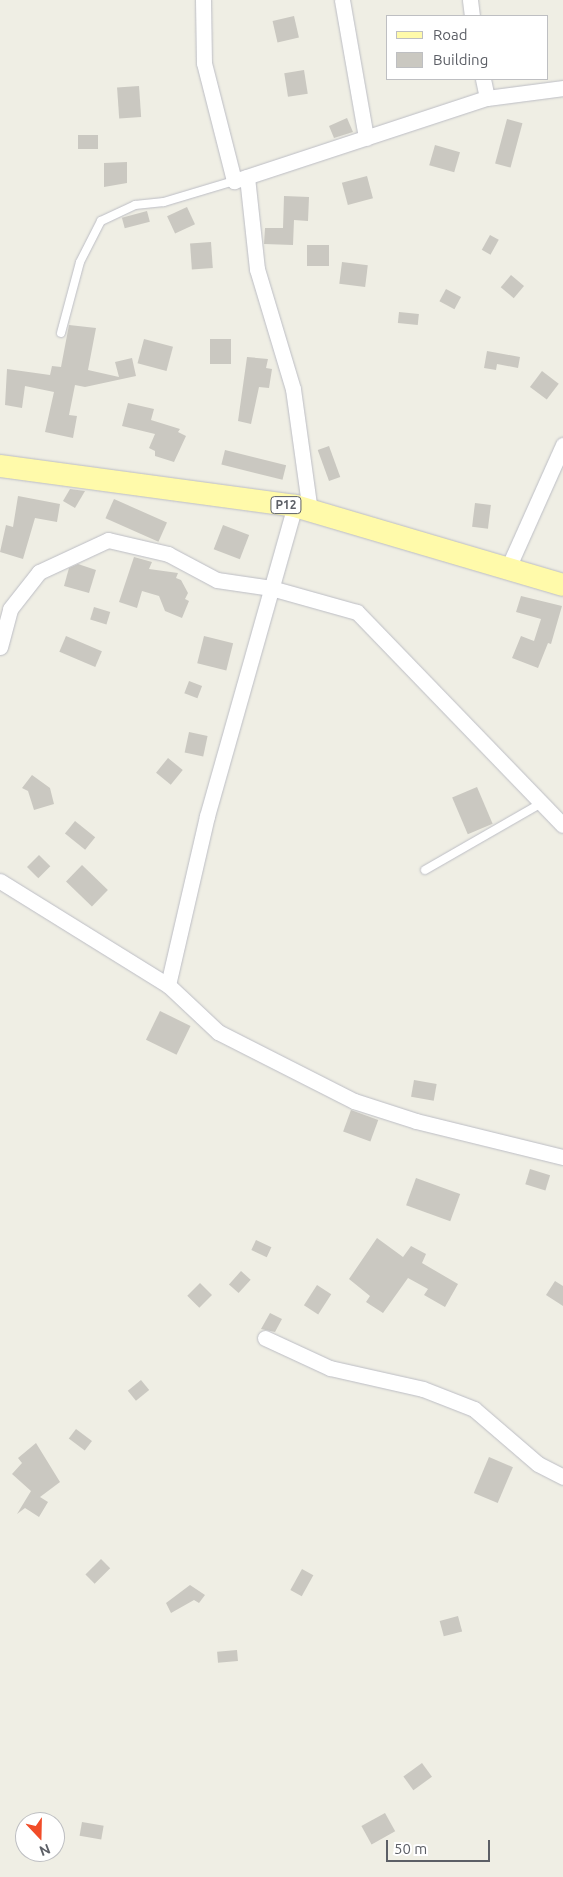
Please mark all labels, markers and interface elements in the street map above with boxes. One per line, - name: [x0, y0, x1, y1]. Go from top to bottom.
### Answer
- legend: [386, 15, 548, 80]
- text: Road: [433, 26, 468, 43]
- text: Building: [433, 51, 488, 68]
- road number: P12: [270, 496, 302, 514]
- north arrow: [15, 1812, 65, 1862]
- scale bar: [388, 1830, 492, 1862]
- text: 50 m: [394, 1840, 427, 1857]
- text: N: [37, 1841, 53, 1859]

